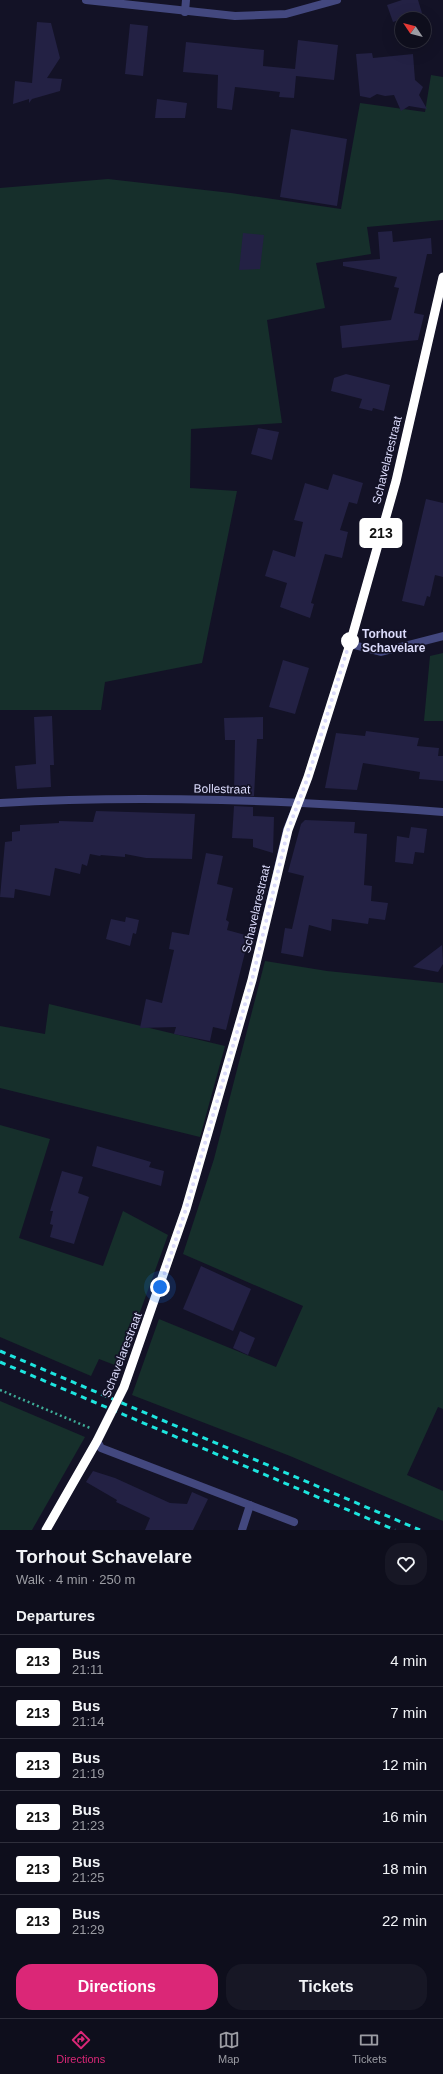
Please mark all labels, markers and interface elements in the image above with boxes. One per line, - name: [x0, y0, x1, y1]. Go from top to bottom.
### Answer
- north arrow: [395, 12, 431, 48]
- map controls: [395, 12, 431, 48]
- street label: Schavelarestraat: [369, 414, 405, 505]
- line badge: 213: [358, 520, 404, 546]
- text: 213: [369, 525, 393, 541]
- place label: Torhout Schavelare: [362, 627, 426, 655]
- marker: Torhout Schavelare: [341, 632, 359, 650]
- street label: Bollestraat: [194, 782, 251, 797]
- street label: Schavelarestraat: [239, 863, 273, 954]
- your location: [150, 1277, 170, 1297]
- street label: Schavelarestraat: [99, 1310, 145, 1400]
- button: heart: [385, 1543, 427, 1585]
- text: Torhout Schavelare: [16, 1546, 192, 1567]
- text: Walk · 4 min · 250 m: [16, 1572, 135, 1587]
- text: Departures: [16, 1607, 95, 1624]
- text: Bus: [72, 1645, 100, 1662]
- text: 4 min: [390, 1652, 427, 1669]
- text: 213: [26, 1653, 50, 1669]
- text: 21:11: [72, 1662, 104, 1677]
- text: Bus: [72, 1697, 100, 1714]
- text: 7 min: [390, 1704, 427, 1721]
- text: 213: [26, 1705, 50, 1721]
- text: 21:14: [72, 1714, 105, 1729]
- text: Bus: [72, 1749, 100, 1766]
- text: 12 min: [382, 1756, 427, 1773]
- text: 213: [26, 1757, 50, 1773]
- text: 21:19: [72, 1766, 105, 1781]
- text: Bus: [72, 1801, 100, 1818]
- text: 16 min: [382, 1808, 427, 1825]
- text: 213: [26, 1809, 50, 1825]
- text: 21:23: [72, 1818, 105, 1833]
- text: Bus: [72, 1853, 100, 1870]
- text: 18 min: [382, 1860, 427, 1877]
- text: 213: [26, 1861, 50, 1877]
- text: 21:25: [72, 1870, 105, 1885]
- text: Bus: [72, 1905, 100, 1922]
- text: 22 min: [382, 1912, 427, 1929]
- text: 213: [26, 1913, 50, 1929]
- text: 21:29: [72, 1922, 105, 1937]
- button: Directions: [16, 1964, 218, 2010]
- button: Tickets: [226, 1964, 427, 2010]
- tab: Directions: [56, 2029, 105, 2065]
- tab: Map: [218, 2029, 240, 2065]
- tab: Tickets: [352, 2029, 387, 2065]

